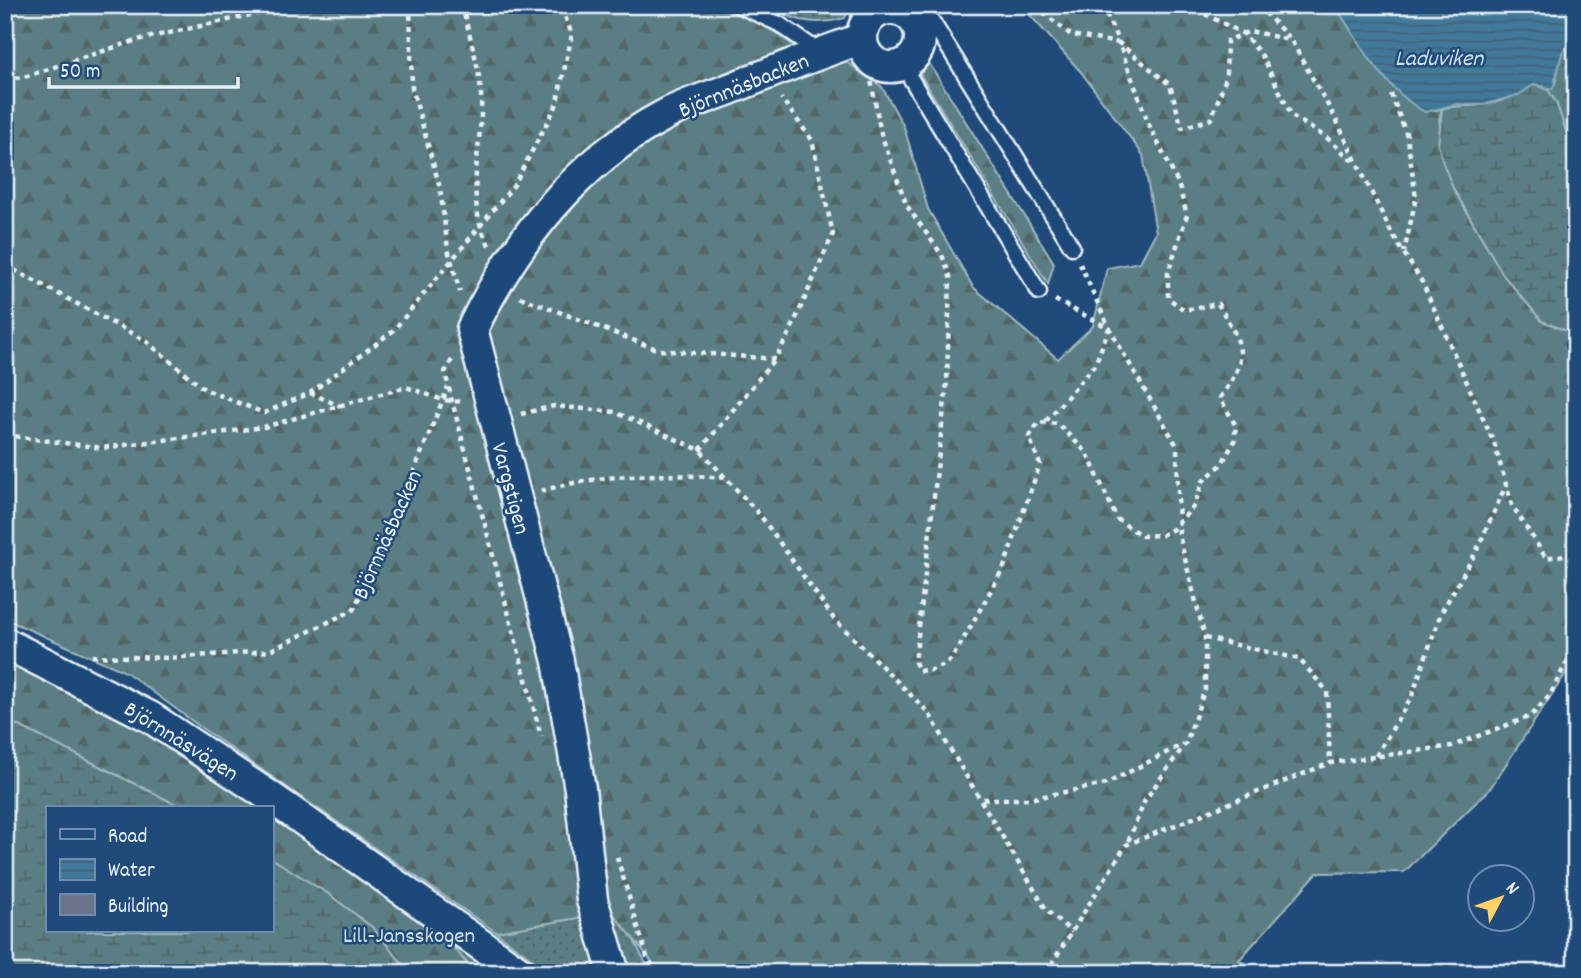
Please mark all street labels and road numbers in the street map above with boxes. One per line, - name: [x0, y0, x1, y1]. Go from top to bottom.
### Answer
- street label: Björnnäsbacken: [674, 46, 815, 128]
- street label: Vargstigen: [481, 439, 537, 538]
- street label: Björnnäsbacken: [346, 466, 432, 605]
- street label: Björnnäsvägen: [116, 695, 244, 791]

